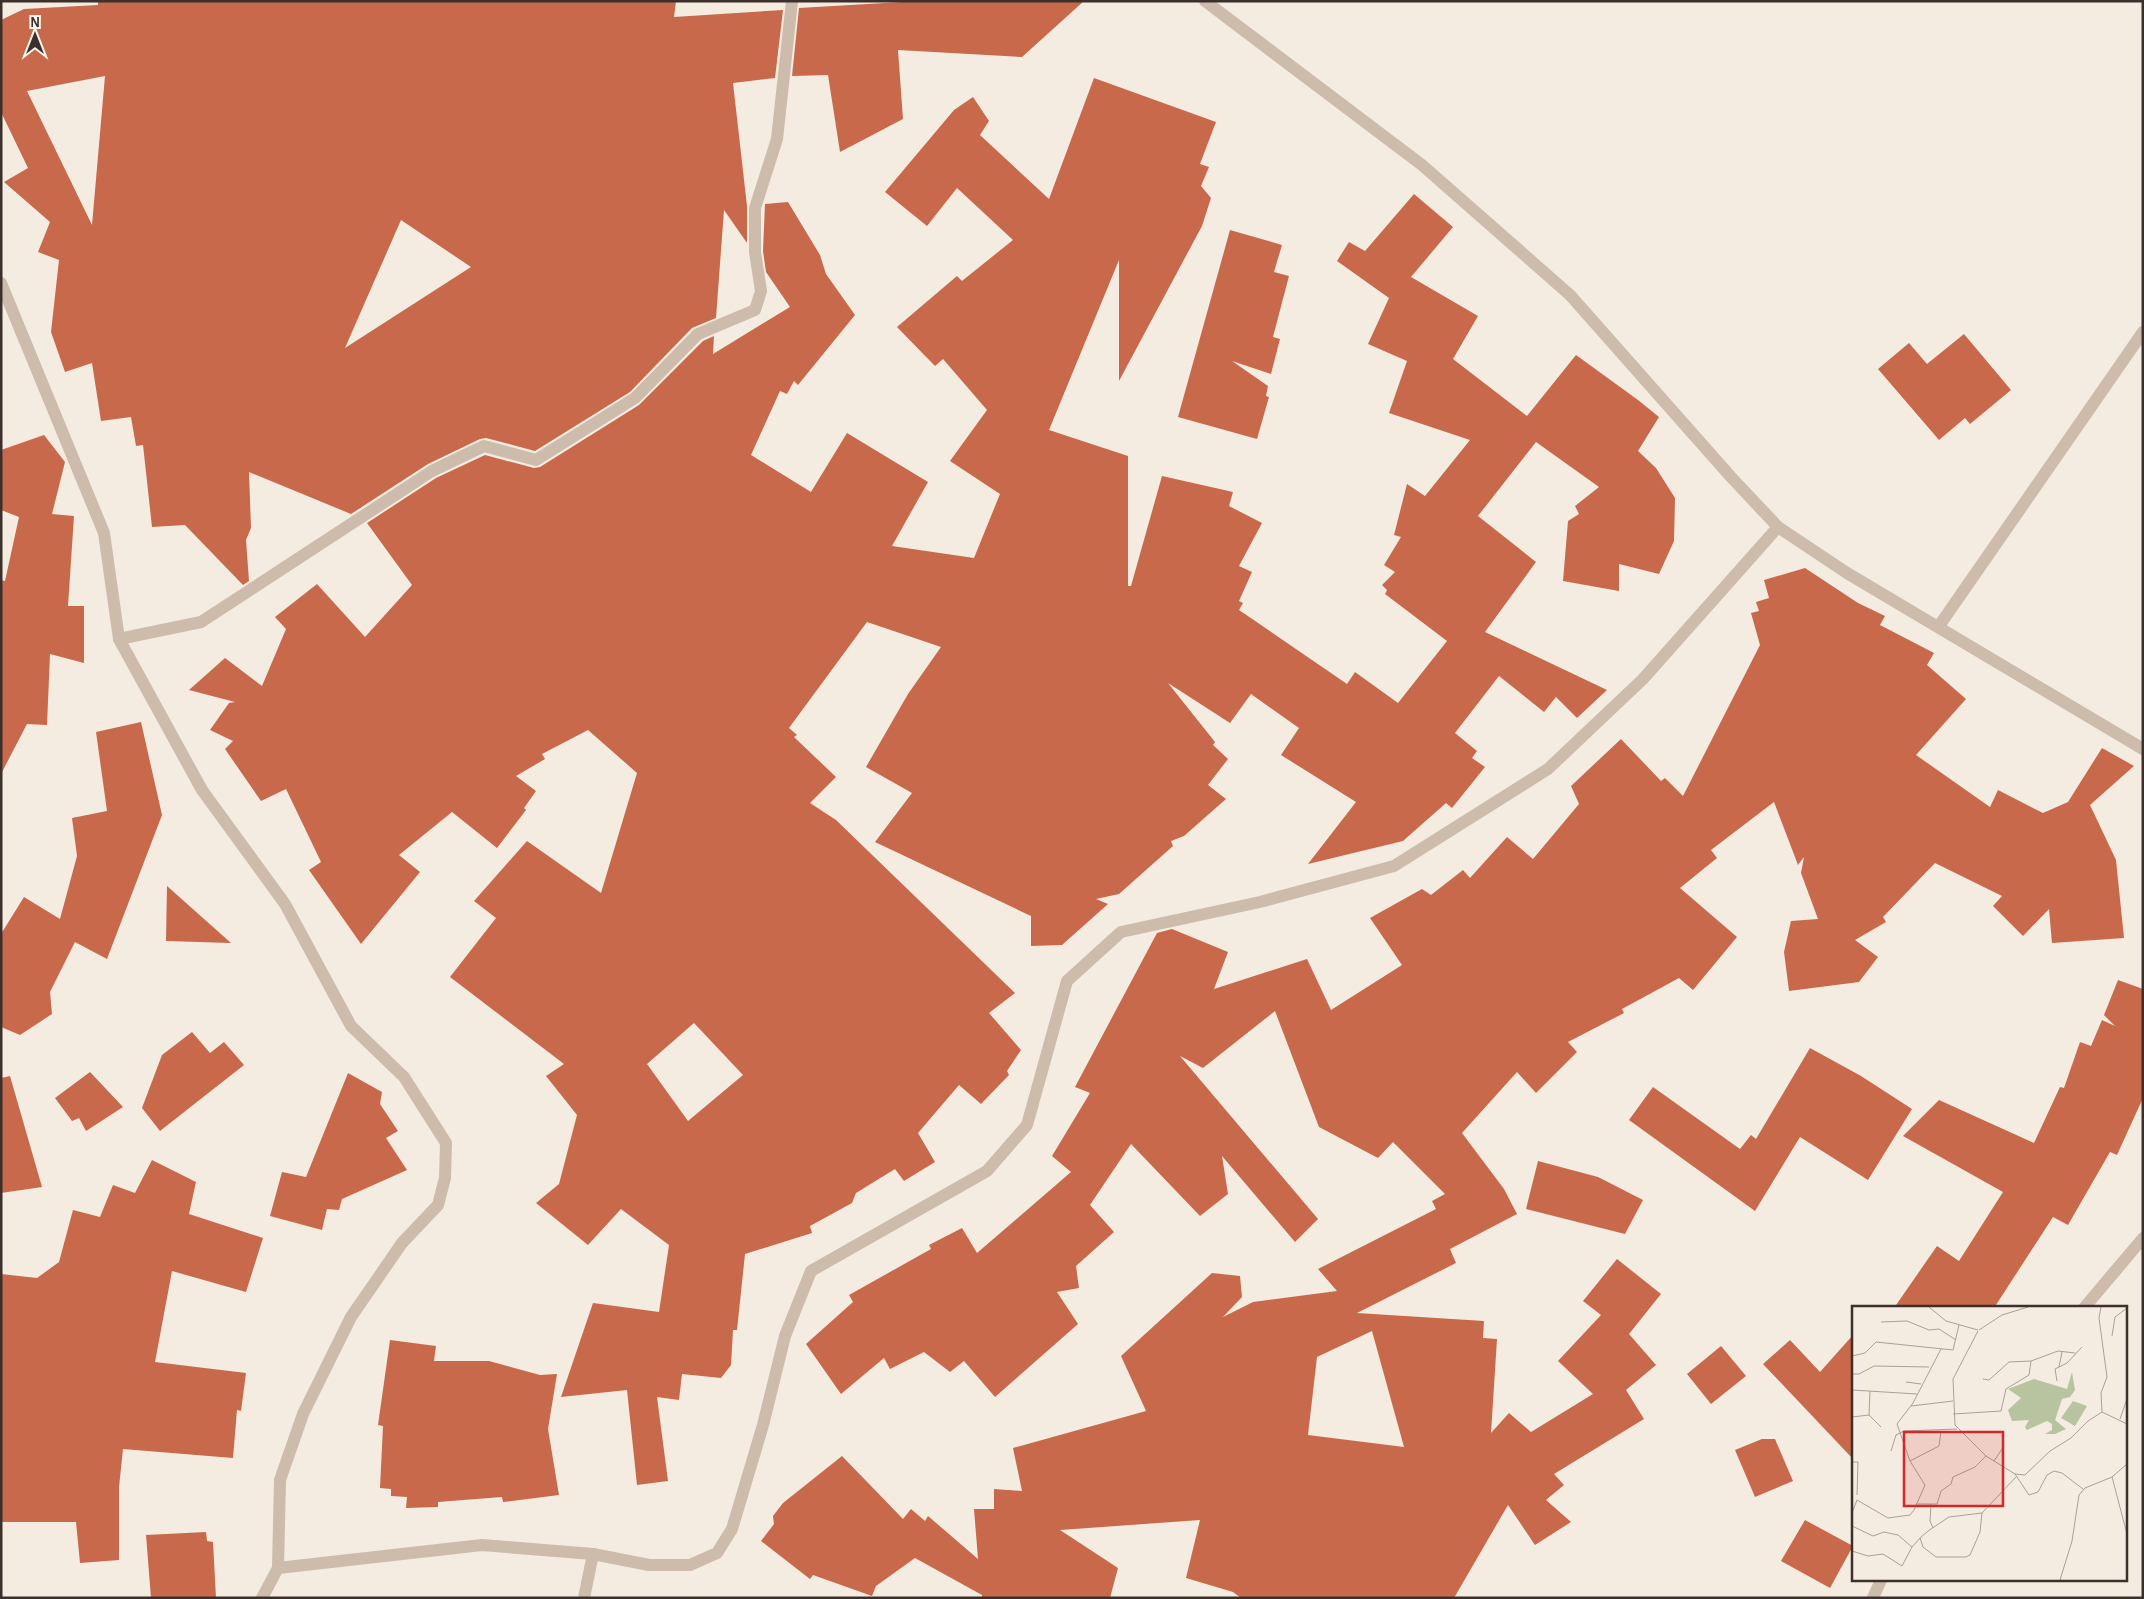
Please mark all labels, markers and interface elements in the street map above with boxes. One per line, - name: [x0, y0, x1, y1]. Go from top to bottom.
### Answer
- north arrow: [10, 10, 60, 60]
- text: N: [30, 16, 40, 30]
- inset map: [1852, 1306, 2126, 1582]

